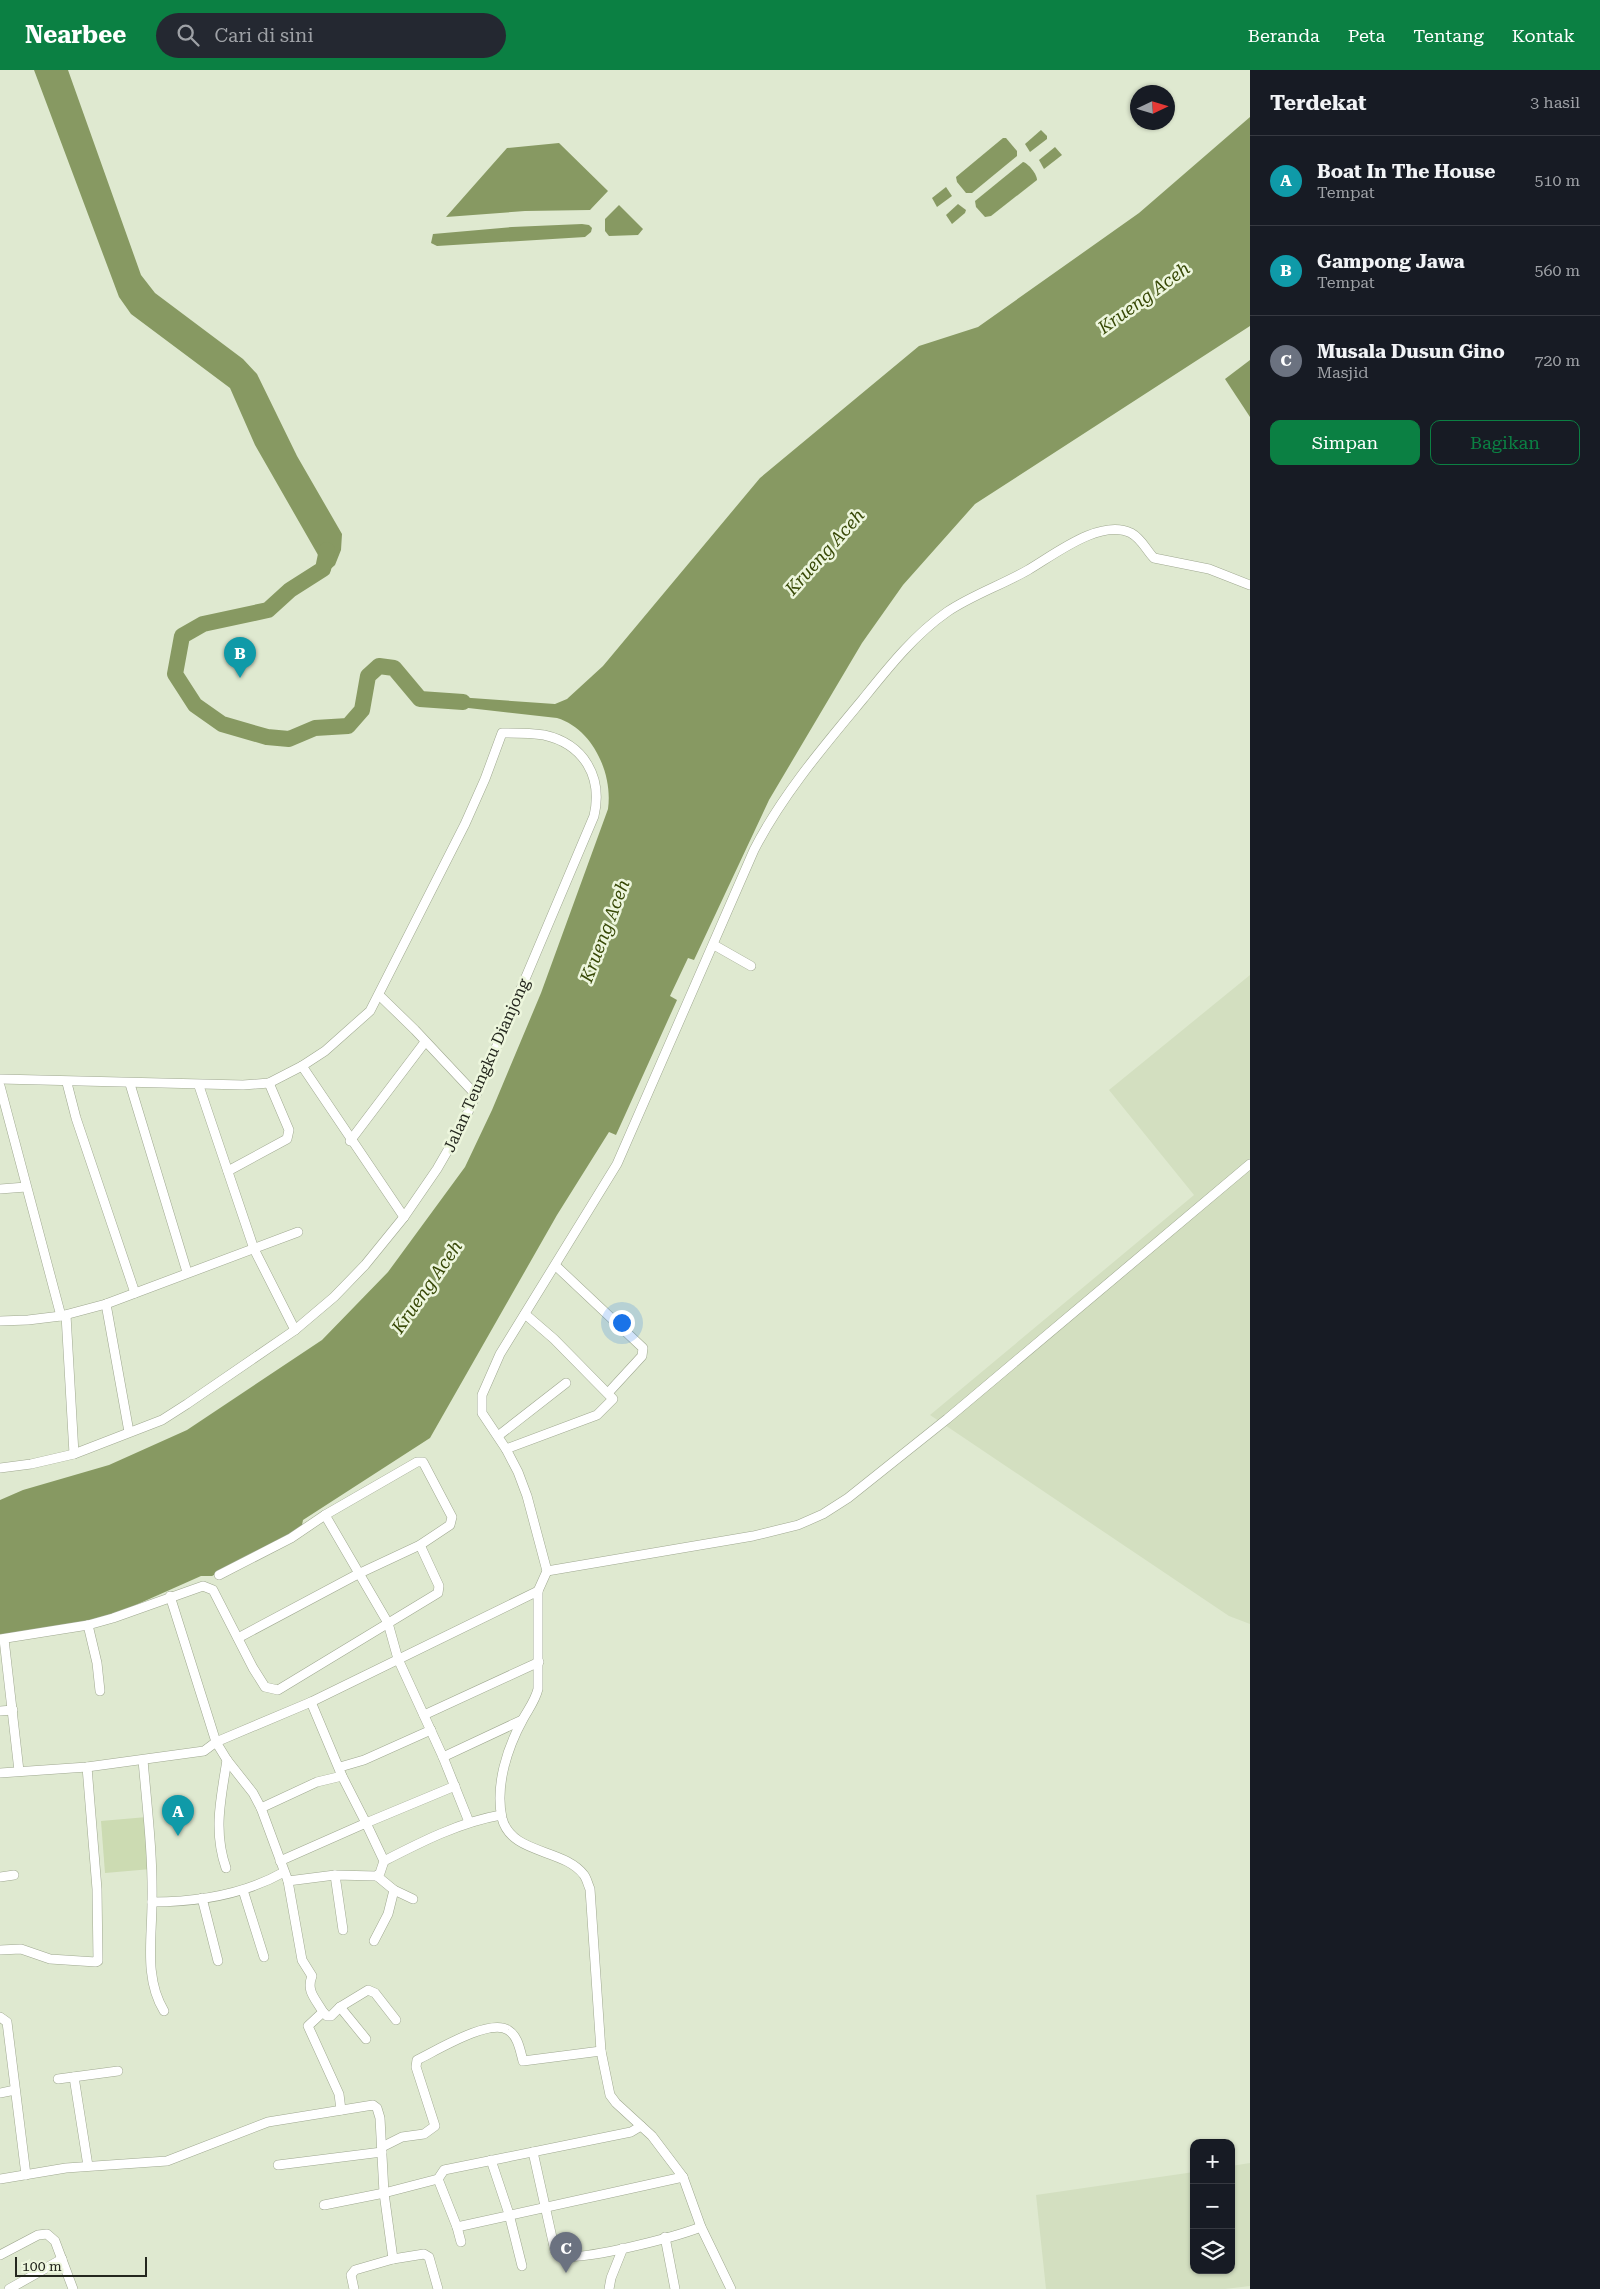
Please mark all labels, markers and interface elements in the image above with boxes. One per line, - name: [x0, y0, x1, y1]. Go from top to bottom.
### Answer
- search box: [156, 13, 506, 58]
- text: Nearbee: [25, 21, 126, 49]
- icon: search: [174, 21, 202, 49]
- text: Cari di sini: [214, 24, 313, 47]
- text: Beranda: [1248, 25, 1320, 46]
- text: Peta: [1348, 25, 1385, 46]
- text: Tentang: [1413, 25, 1484, 46]
- text: Kontak: [1512, 25, 1575, 46]
- north arrow: [1130, 85, 1175, 130]
- text: Terdekat: [1270, 91, 1367, 115]
- text: 3 hasil: [1530, 93, 1580, 112]
- text: Boat In The House: [1317, 160, 1495, 183]
- text: A: [1280, 171, 1292, 190]
- text: 510 m: [1534, 171, 1580, 190]
- text: Tempat: [1317, 183, 1375, 202]
- text: Gampong Jawa: [1317, 250, 1465, 273]
- water label: Krueng Aceh: [1093, 257, 1194, 338]
- text: B: [1280, 261, 1292, 280]
- text: 560 m: [1534, 261, 1580, 280]
- text: Tempat: [1317, 273, 1375, 292]
- text: Musala Dusun Gino: [1317, 340, 1505, 363]
- text: C: [1280, 351, 1292, 370]
- text: 720 m: [1534, 351, 1580, 370]
- text: Masjid: [1317, 363, 1369, 382]
- button: Simpan: [1270, 420, 1420, 465]
- button: Bagikan: [1430, 420, 1580, 465]
- water label: Krueng Aceh: [780, 504, 869, 600]
- pin: B: [224, 637, 256, 678]
- water label: Krueng Aceh: [575, 876, 634, 986]
- street label: Jalan Teungku Dianjong: [440, 975, 534, 1155]
- water label: Krueng Aceh: [386, 1236, 466, 1338]
- your location: [609, 1310, 635, 1336]
- pin: A: [162, 1795, 194, 1836]
- map controls: [1190, 2139, 1235, 2274]
- button: +: [1190, 2139, 1235, 2184]
- button: −: [1190, 2184, 1235, 2229]
- button: layers: [1190, 2229, 1235, 2274]
- pin: C: [550, 2232, 582, 2273]
- scale bar: [15, 2254, 148, 2277]
- text: 100 m: [22, 2258, 62, 2274]

